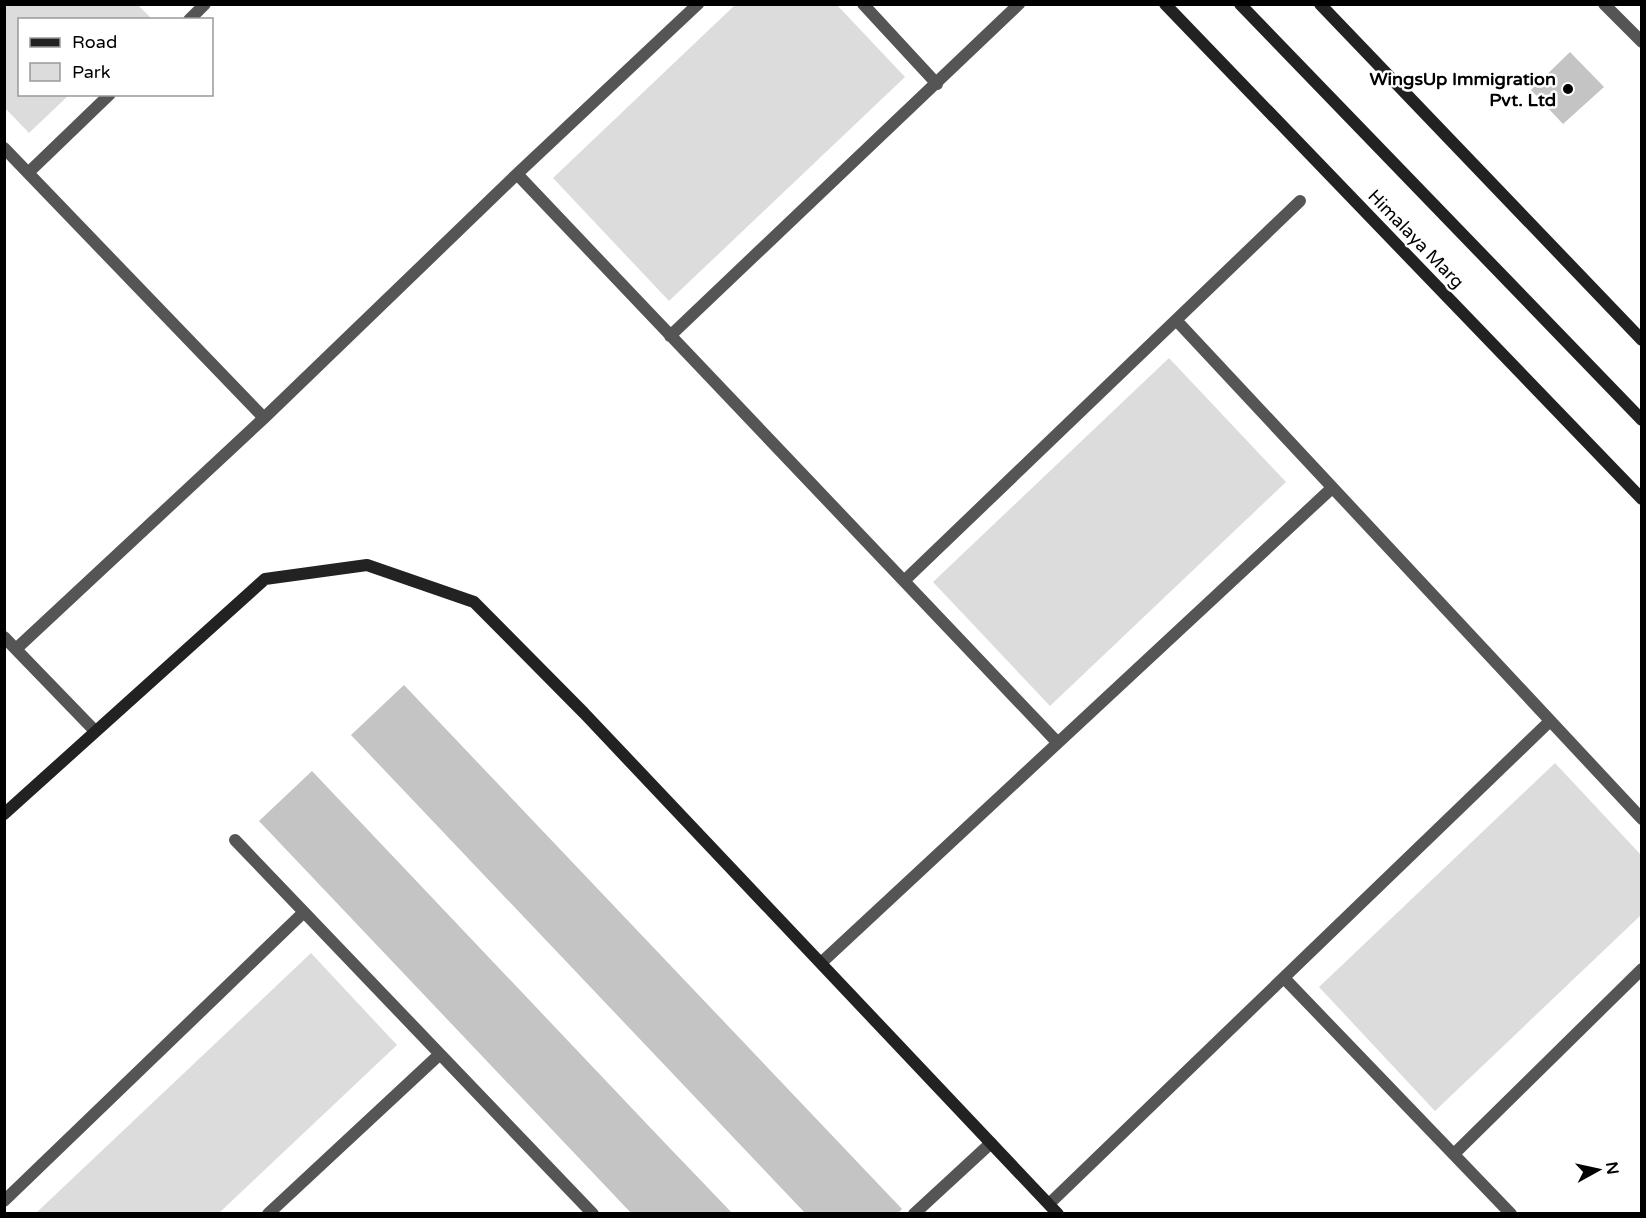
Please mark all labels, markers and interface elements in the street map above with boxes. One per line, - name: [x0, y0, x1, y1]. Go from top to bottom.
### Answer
- legend: [18, 18, 213, 96]
- text: Road: [72, 31, 117, 53]
- text: Park: [72, 61, 111, 83]
- place label: WingsUp Immigration Pvt. Ltd: [1370, 68, 1556, 111]
- marker: WingsUp Immigration Pvt. Ltd: [1561, 82, 1575, 96]
- street label: Himalaya Marg: [1363, 185, 1469, 293]
- north arrow: [1568, 1140, 1628, 1200]
- text: N: [1601, 1160, 1623, 1176]

